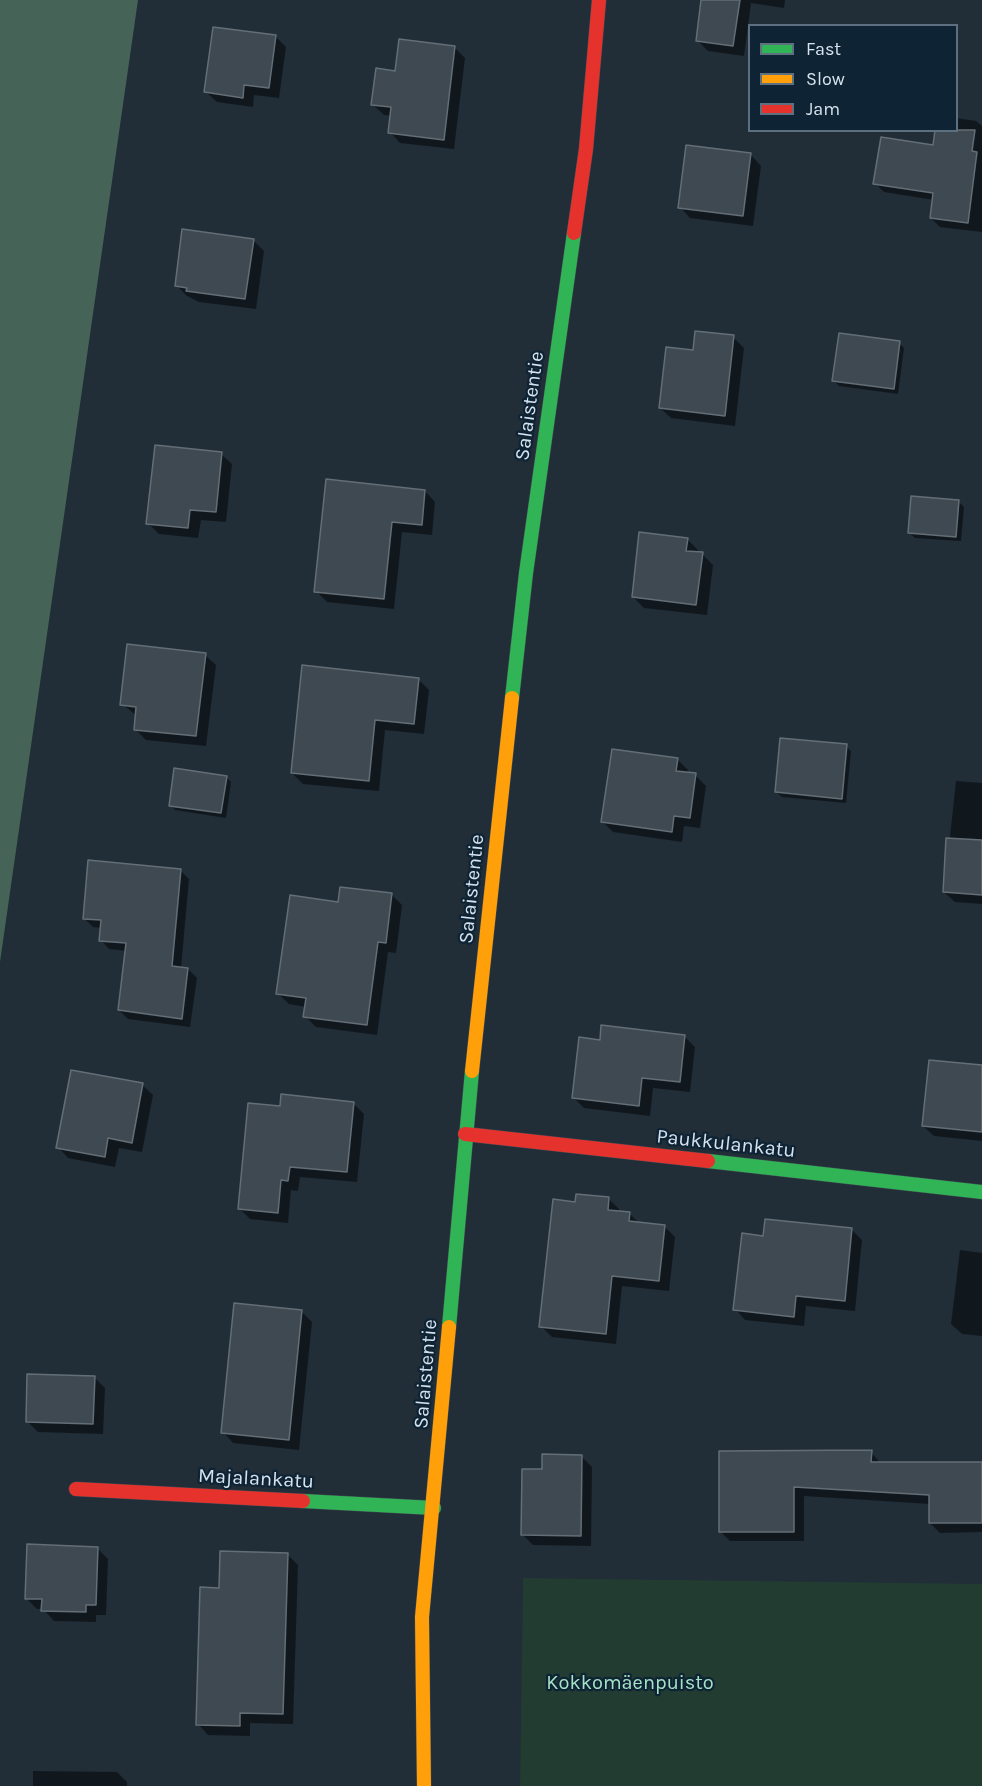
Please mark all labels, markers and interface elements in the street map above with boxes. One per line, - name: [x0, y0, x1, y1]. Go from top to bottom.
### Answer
- legend: [748, 24, 958, 132]
- text: Fast: [806, 38, 841, 60]
- text: Slow: [806, 68, 845, 90]
- text: Jam: [806, 98, 840, 120]
- street label: Salaistentie: [510, 350, 550, 462]
- street label: Salaistentie: [454, 833, 490, 945]
- street label: Paukkulankatu: [655, 1125, 797, 1163]
- street label: Salaistentie: [409, 1318, 443, 1430]
- street label: Majalankatu: [198, 1464, 314, 1494]
- park label: Kokkomäenpuisto: [546, 1671, 714, 1695]

